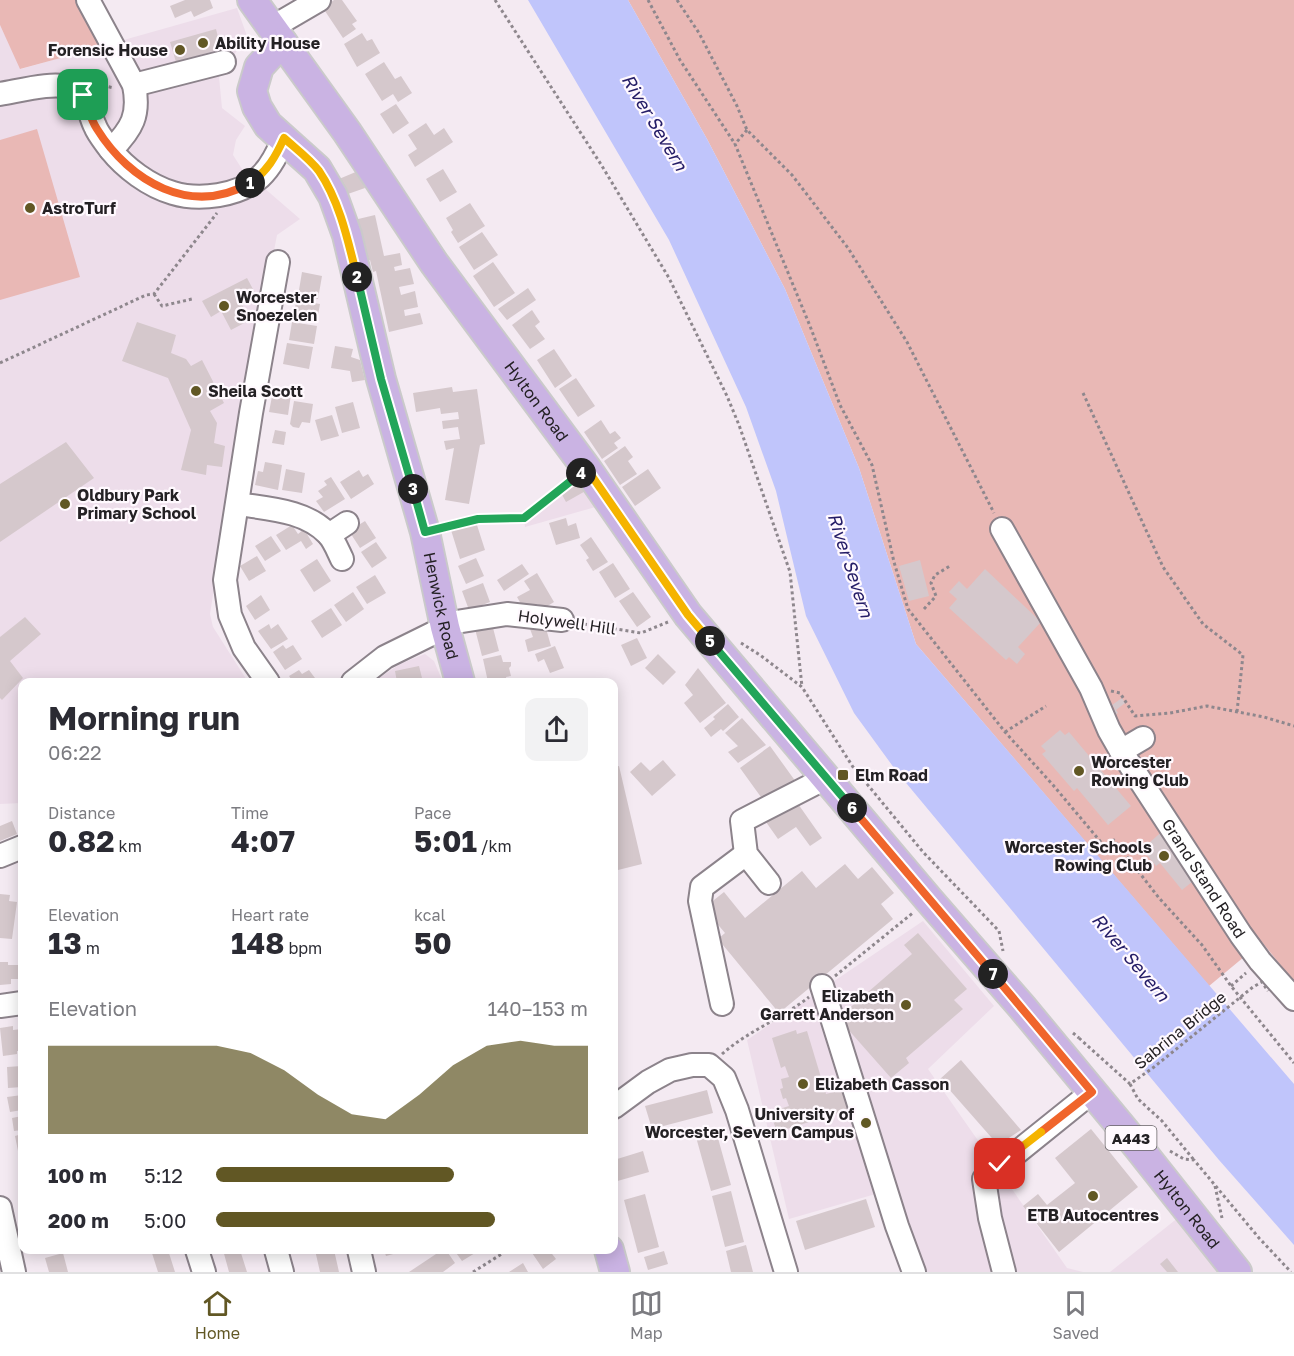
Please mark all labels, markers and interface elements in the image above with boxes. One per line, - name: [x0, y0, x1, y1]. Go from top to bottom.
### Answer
- place label: Ability House: [215, 33, 320, 53]
- marker: Ability House: [196, 36, 210, 50]
- place label: Forensic House: [48, 40, 168, 60]
- marker: Forensic House: [173, 43, 187, 57]
- pin: [57, 69, 108, 120]
- water label: River Severn: [618, 70, 693, 175]
- icon: arrive: [66, 78, 99, 111]
- pin: 1: [235, 168, 265, 198]
- text: 1: [246, 173, 254, 193]
- place label: AstroTurf: [42, 198, 116, 218]
- marker: AstroTurf: [23, 201, 37, 215]
- pin: 2: [342, 262, 372, 292]
- text: 2: [352, 267, 362, 287]
- place label: Worcester Snoezelen: [236, 287, 317, 325]
- marker: Worcester Snoezelen: [217, 299, 231, 313]
- street label: Hylton Road: [500, 357, 573, 445]
- place label: Sheila Scott: [208, 381, 303, 401]
- marker: Sheila Scott: [189, 384, 203, 398]
- pin: 4: [566, 458, 596, 488]
- text: 4: [576, 463, 586, 483]
- pin: 3: [398, 474, 428, 504]
- text: 3: [408, 479, 418, 499]
- place label: Oldbury Park Primary School: [77, 485, 197, 523]
- marker: Oldbury Park Primary School: [58, 497, 72, 511]
- water label: River Severn: [824, 510, 879, 621]
- street label: Henwick Road: [419, 550, 463, 661]
- street label: Holywell Hill: [517, 605, 617, 639]
- pin: 5: [695, 626, 725, 656]
- text: 5: [705, 631, 715, 651]
- text: Morning run: [48, 698, 240, 737]
- button: share: [525, 698, 588, 761]
- text: 06:22: [48, 740, 102, 764]
- place label: Worcester Rowing Club: [1091, 752, 1189, 790]
- marker: Worcester Rowing Club: [1072, 764, 1086, 778]
- place label: Elm Road: [855, 765, 928, 785]
- marker: Elm Road: [836, 768, 850, 782]
- pin: 6: [837, 793, 867, 823]
- text: 6: [847, 798, 857, 818]
- text: Distance: [48, 803, 115, 823]
- text: Time: [231, 803, 269, 823]
- text: Pace: [414, 803, 451, 823]
- street label: Grand Stand Road: [1158, 815, 1250, 942]
- text: 0.82: [48, 823, 115, 859]
- text: 4:07: [231, 823, 295, 859]
- text: 5:01: [414, 823, 477, 859]
- text: km: [115, 836, 142, 856]
- text: /km: [477, 836, 512, 856]
- place label: Worcester Schools Rowing Club: [1004, 837, 1152, 875]
- marker: Worcester Schools Rowing Club: [1157, 849, 1171, 863]
- text: Elevation: [48, 905, 119, 925]
- text: Heart rate: [231, 905, 309, 925]
- text: kcal: [414, 905, 446, 925]
- water label: River Severn: [1088, 908, 1175, 1006]
- text: 13: [48, 925, 82, 961]
- text: 148: [231, 925, 284, 961]
- text: 50: [414, 925, 452, 961]
- text: m: [82, 938, 100, 958]
- text: bpm: [284, 938, 322, 958]
- pin: 7: [978, 959, 1008, 989]
- text: 7: [989, 964, 997, 984]
- place label: Elizabeth Garrett Anderson: [760, 986, 894, 1024]
- street label: Sabrina Bridge: [1130, 987, 1230, 1073]
- text: Elevation: [48, 996, 137, 1020]
- text: 140–153 m: [487, 996, 588, 1020]
- marker: Elizabeth Garrett Anderson: [899, 998, 913, 1012]
- place label: Elizabeth Casson: [815, 1074, 949, 1094]
- marker: Elizabeth Casson: [796, 1077, 810, 1091]
- place label: University of Worcester, Severn Campus: [645, 1104, 854, 1142]
- marker: University of Worcester, Severn Campus: [859, 1116, 873, 1130]
- road number: A443: [1106, 1126, 1156, 1150]
- pin: [974, 1138, 1025, 1189]
- icon: check: [983, 1147, 1016, 1180]
- text: 100 m: [48, 1163, 107, 1187]
- text: 5:12: [144, 1163, 183, 1187]
- street label: Hylton Road: [1150, 1166, 1224, 1253]
- marker: ETB Autocentres: [1086, 1189, 1100, 1203]
- place label: ETB Autocentres: [1027, 1205, 1159, 1225]
- text: 200 m: [48, 1208, 109, 1232]
- text: 5:00: [144, 1208, 186, 1232]
- tab: Home: [195, 1287, 240, 1343]
- tab: Map: [630, 1287, 663, 1343]
- tab: Saved: [1052, 1287, 1099, 1343]

